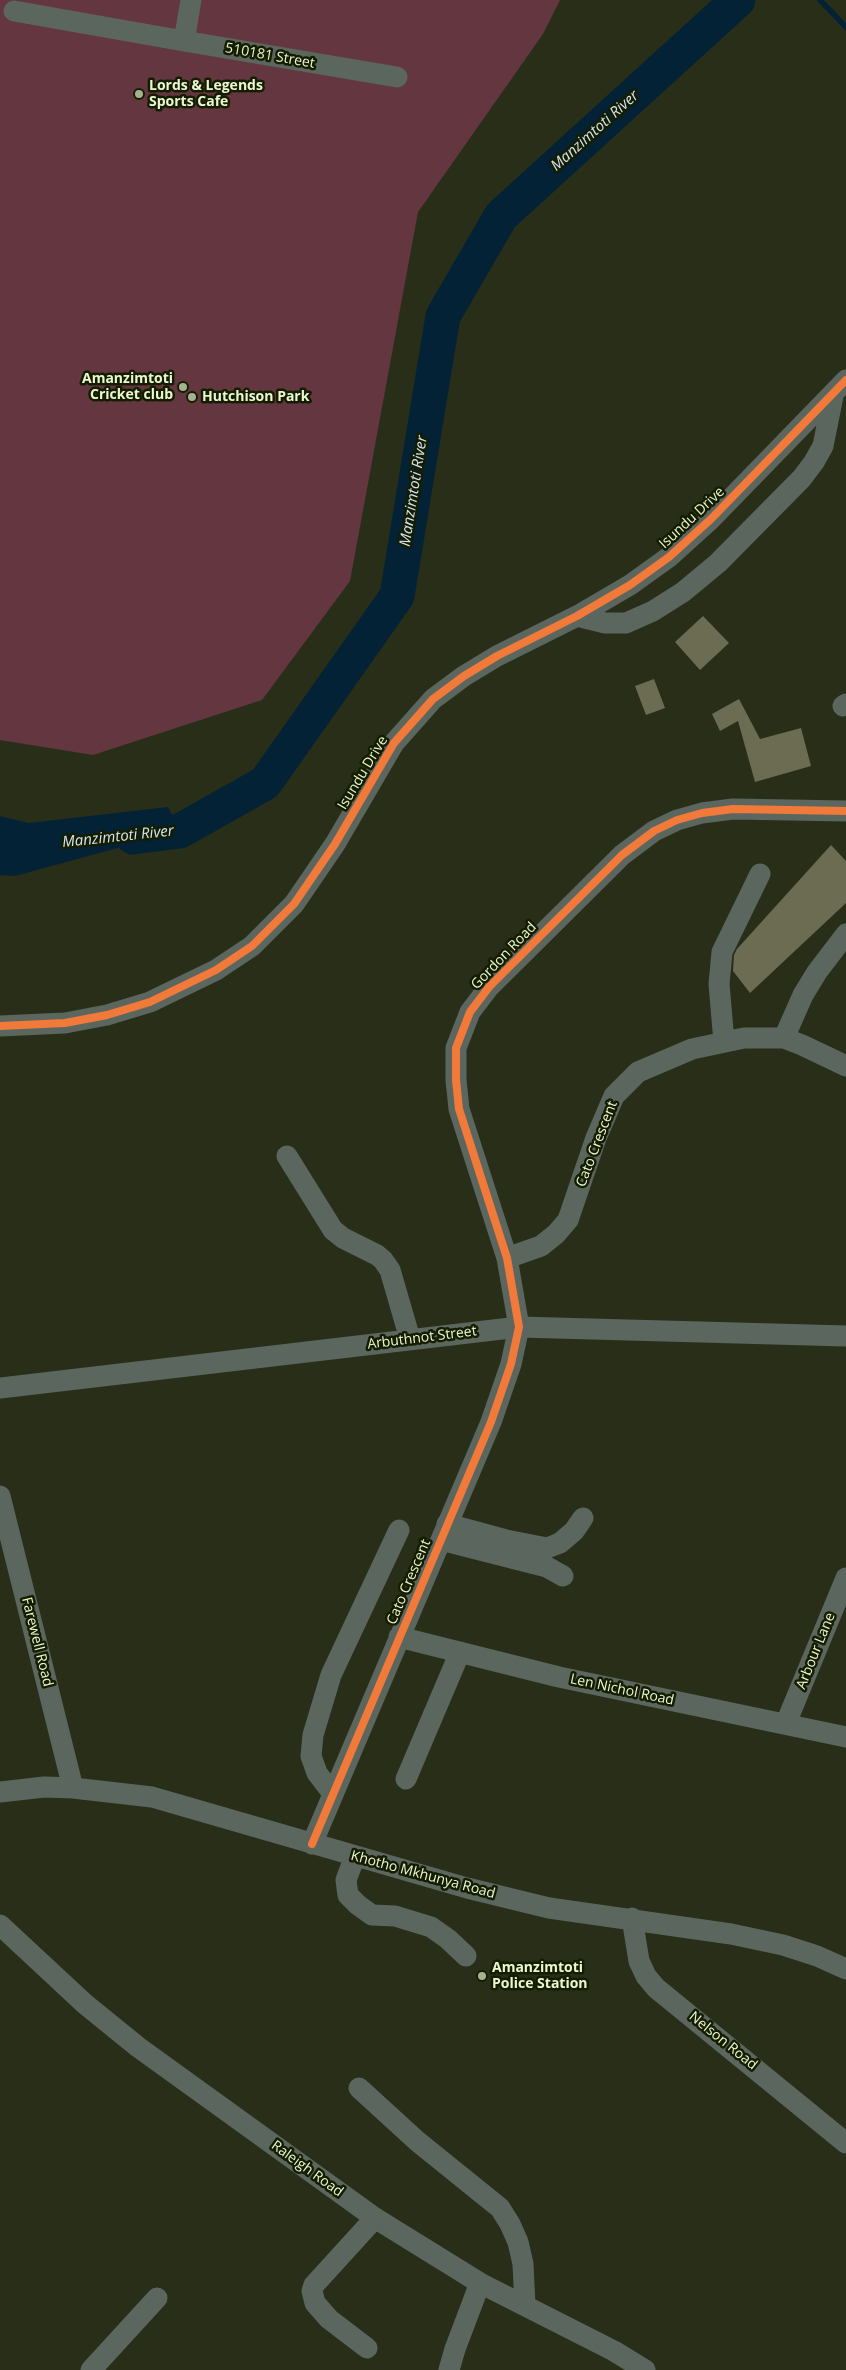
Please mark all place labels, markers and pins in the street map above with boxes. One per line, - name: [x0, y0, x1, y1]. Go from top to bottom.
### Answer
- place label: Lords & Legends Sports Cafe: [149, 78, 263, 110]
- marker: Lords & Legends Sports Cafe: [133, 88, 145, 100]
- place label: Amanzimtoti Cricket club: [82, 371, 173, 404]
- marker: Amanzimtoti Cricket club: [177, 381, 189, 393]
- place label: Hutchison Park: [202, 389, 309, 405]
- marker: Hutchison Park: [186, 391, 198, 403]
- place label: Amanzimtoti Police Station: [492, 1960, 588, 1992]
- marker: Amanzimtoti Police Station: [476, 1970, 488, 1982]

